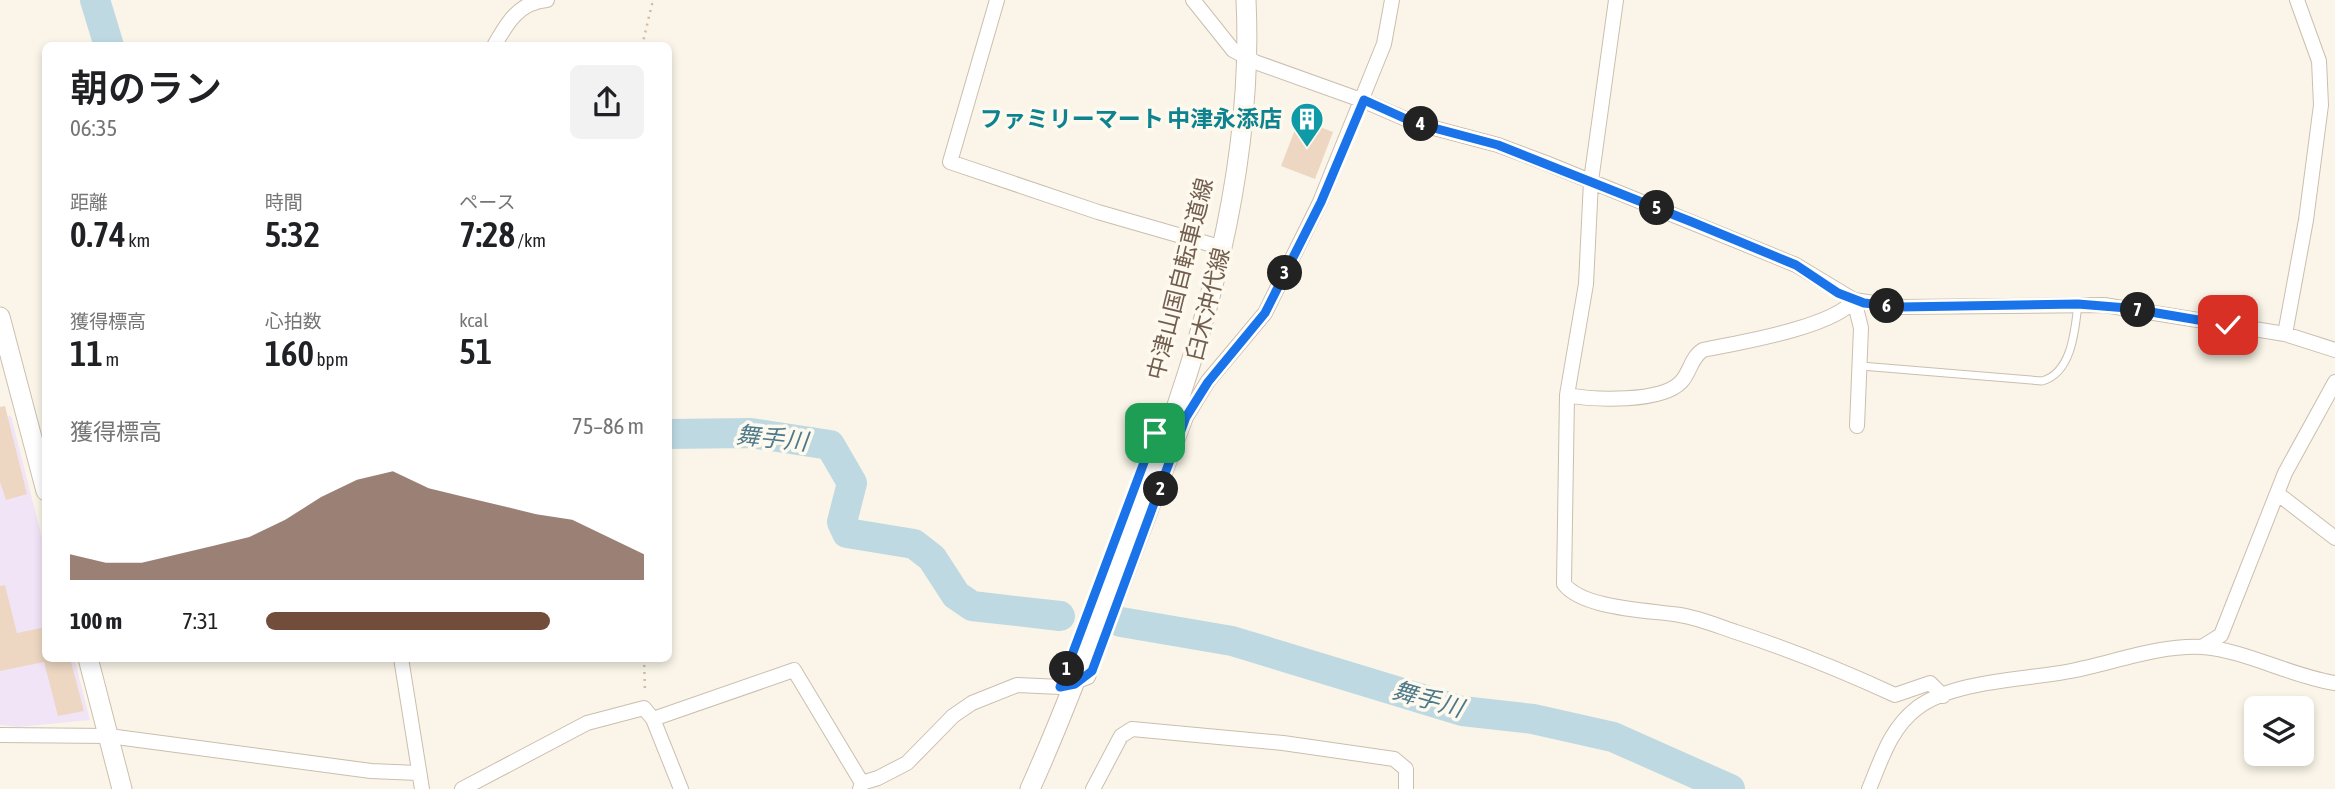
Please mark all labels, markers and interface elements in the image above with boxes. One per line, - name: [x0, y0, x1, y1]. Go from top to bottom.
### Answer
- button: share: [570, 65, 644, 139]
- text: 朝のラン: [70, 67, 222, 110]
- building icon: ファミリーマート 中津永添店: [1288, 100, 1326, 149]
- place label: ファミリーマート 中津永添店: [980, 106, 1282, 132]
- pin: 4: [1404, 106, 1438, 142]
- text: 4: [1416, 112, 1425, 134]
- text: 06:35: [70, 115, 117, 141]
- street label: 中津山国自転車道線: [1142, 175, 1218, 383]
- pin: 5: [1640, 190, 1674, 226]
- text: 距離: [70, 191, 108, 213]
- text: 時間: [265, 191, 303, 213]
- text: ペース: [459, 191, 515, 213]
- text: 5: [1652, 196, 1661, 218]
- text: 0.74: [70, 214, 126, 254]
- text: 5:32: [265, 214, 320, 254]
- text: 7:28: [459, 214, 515, 254]
- text: km: [126, 229, 150, 251]
- text: /km: [515, 229, 546, 251]
- street label: 臼木沖代線: [1181, 245, 1235, 363]
- pin: 3: [1268, 256, 1302, 290]
- text: 3: [1280, 261, 1289, 283]
- pin: 6: [1870, 288, 1904, 324]
- pin: 7: [2120, 292, 2156, 328]
- text: 6: [1882, 294, 1891, 316]
- pin: [2198, 295, 2258, 355]
- text: 7: [2133, 298, 2142, 320]
- icon: check: [2209, 306, 2247, 344]
- text: kcal: [459, 309, 488, 331]
- text: 獲得標高: [70, 310, 146, 332]
- text: 心拍数: [265, 310, 322, 332]
- text: 51: [459, 331, 492, 371]
- text: 11: [70, 333, 103, 373]
- text: 160: [265, 333, 314, 373]
- text: m: [103, 348, 119, 370]
- text: bpm: [314, 348, 348, 370]
- pin: [1125, 403, 1185, 463]
- text: 75–86 m: [572, 413, 644, 439]
- icon: arrive: [1136, 414, 1174, 452]
- text: 獲得標高: [70, 419, 162, 445]
- water label: 舞手川: [735, 421, 812, 456]
- pin: 2: [1144, 472, 1178, 506]
- text: 2: [1156, 477, 1165, 499]
- text: 100 m: [70, 608, 122, 634]
- text: 7:31: [182, 608, 219, 634]
- pin: 1: [1050, 652, 1084, 686]
- text: 1: [1062, 657, 1071, 679]
- water label: 舞手川: [1390, 676, 1469, 723]
- map controls: [2244, 696, 2314, 766]
- button: layers: [2244, 696, 2314, 766]

